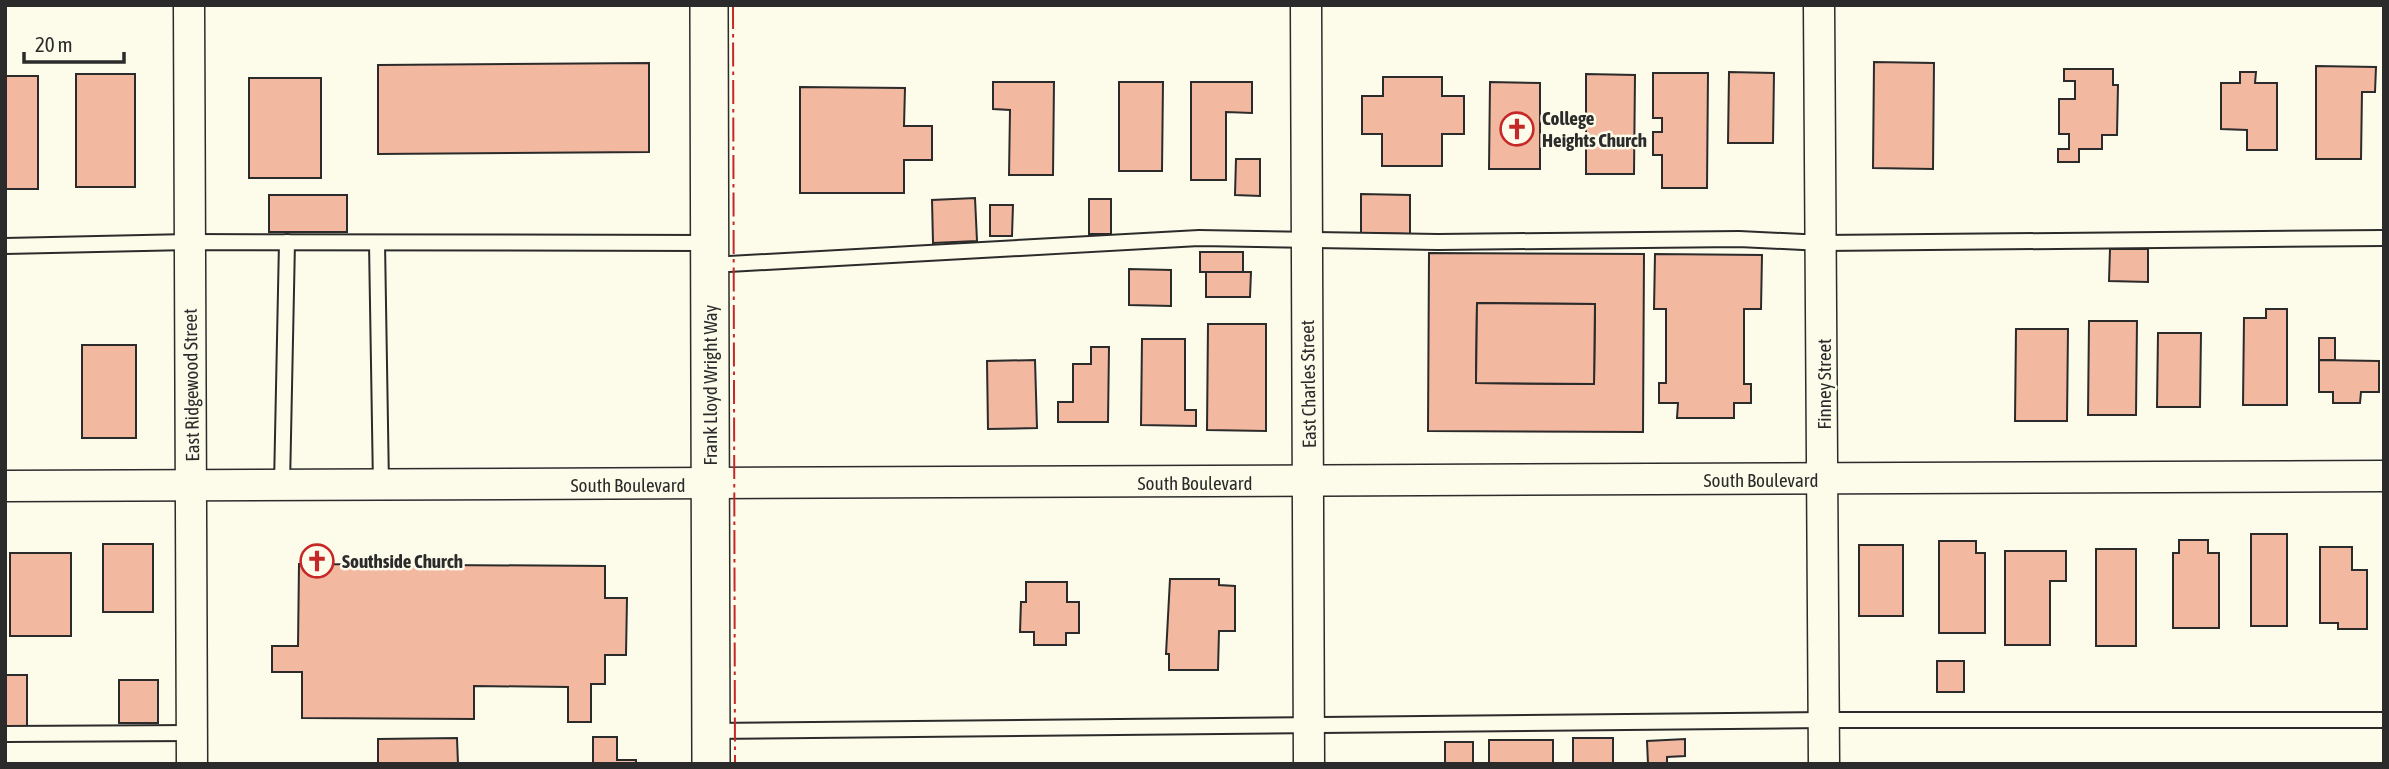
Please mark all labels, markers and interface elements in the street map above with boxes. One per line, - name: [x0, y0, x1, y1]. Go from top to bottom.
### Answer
- scale bar: [24, 21, 124, 65]
- text: 20 m: [35, 32, 73, 56]
- place label: College Heights Church: [1542, 107, 1647, 151]
- church icon: College Heights Church: [1498, 110, 1536, 148]
- street label: Frank Lloyd Wright Way: [699, 304, 721, 465]
- street label: East Ridgewood Street: [179, 308, 203, 462]
- street label: East Charles Street: [1296, 320, 1320, 448]
- street label: Finney Street: [1813, 338, 1835, 430]
- street label: South Boulevard: [1704, 469, 1818, 491]
- street label: South Boulevard: [1138, 472, 1252, 494]
- street label: South Boulevard: [571, 474, 685, 496]
- church icon: Southside Church: [298, 542, 336, 580]
- place label: Southside Church: [342, 550, 463, 572]

